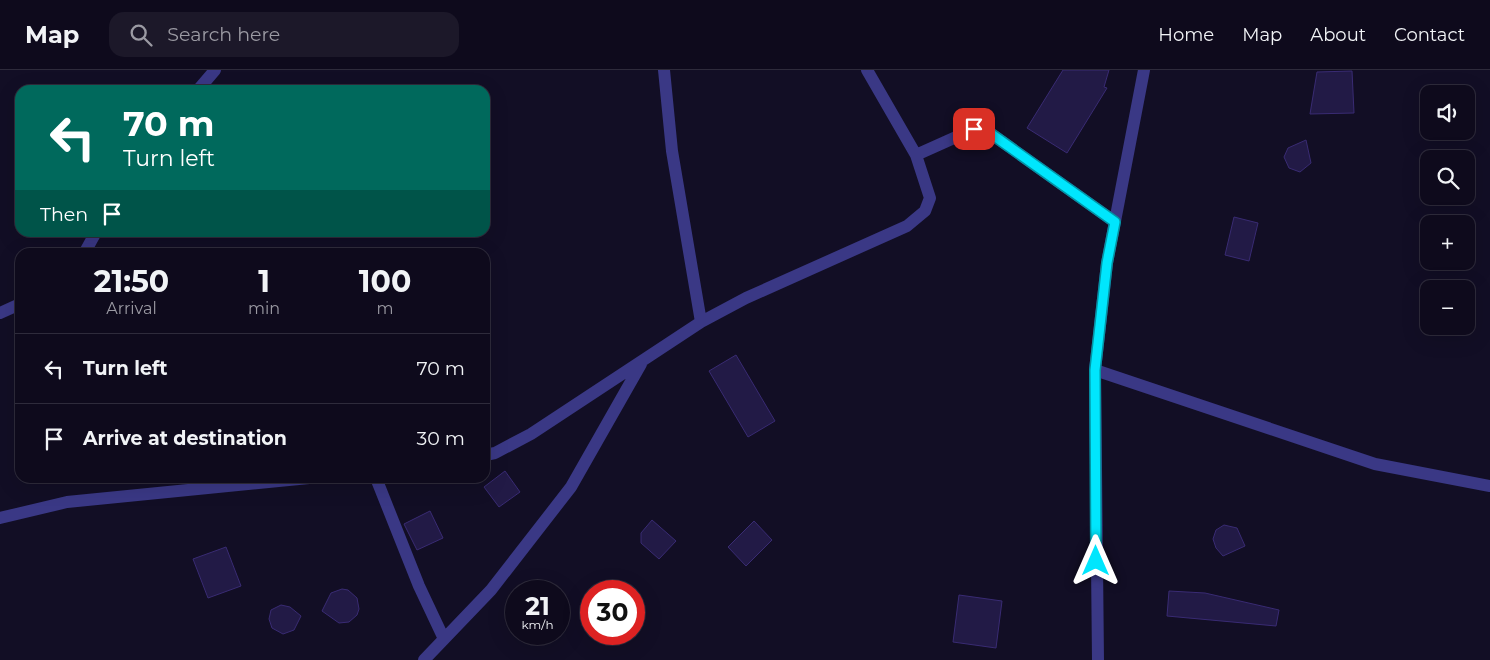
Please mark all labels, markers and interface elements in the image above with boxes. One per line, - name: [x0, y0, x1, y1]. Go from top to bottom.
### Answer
- search box: [109, 12, 459, 57]
- text: Map: [25, 20, 79, 49]
- icon: search: [127, 21, 155, 49]
- text: Search here: [167, 23, 280, 46]
- text: Home: [1158, 24, 1214, 46]
- text: Map: [1242, 24, 1282, 46]
- text: About: [1310, 24, 1366, 46]
- text: Contact: [1394, 24, 1465, 46]
- map controls: [1420, 85, 1475, 335]
- button: sound: [1420, 85, 1475, 140]
- text: 70 m: [123, 102, 214, 145]
- icon: left: [40, 105, 105, 170]
- pin: [953, 108, 995, 150]
- icon: arrive: [960, 115, 988, 143]
- text: Turn left: [123, 145, 215, 172]
- button: search: [1420, 150, 1475, 205]
- icon: arrive: [98, 200, 126, 228]
- text: Then: [40, 203, 88, 226]
- button: +: [1420, 215, 1475, 270]
- text: 21:50: [94, 263, 169, 300]
- text: 1: [258, 263, 270, 300]
- text: 100: [359, 263, 411, 300]
- button: −: [1420, 280, 1475, 335]
- text: Arrival: [106, 299, 157, 318]
- text: min: [248, 299, 280, 318]
- text: m: [377, 299, 394, 318]
- icon: left: [40, 355, 68, 383]
- text: Turn left: [83, 357, 168, 380]
- text: 70 m: [416, 357, 465, 380]
- icon: arrive: [40, 425, 68, 453]
- text: Arrive at destination: [83, 427, 287, 450]
- text: 30 m: [417, 427, 465, 450]
- position arrow: [1069, 534, 1121, 586]
- speed limit sign: 30: [580, 580, 645, 645]
- text: 21: [525, 591, 550, 621]
- text: km/h: [521, 617, 554, 632]

